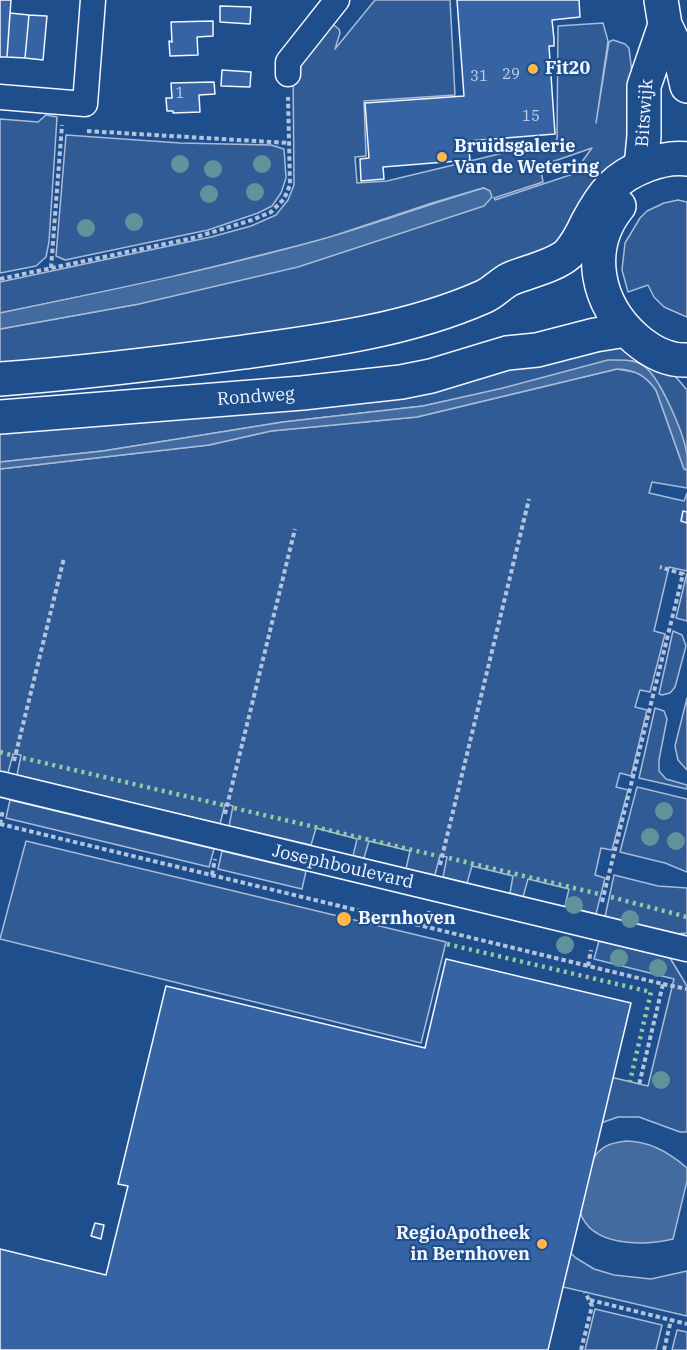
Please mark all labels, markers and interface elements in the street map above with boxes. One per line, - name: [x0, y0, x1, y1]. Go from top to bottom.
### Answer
- place label: Fit20: [545, 58, 590, 80]
- marker: Fit20: [526, 62, 540, 76]
- house number: 29: [502, 66, 520, 84]
- house number: 31: [470, 68, 488, 86]
- street label: Bitswijk: [632, 78, 658, 148]
- house number: 1: [176, 85, 184, 103]
- house number: 15: [522, 108, 540, 126]
- place label: Bruidsgalerie Van de Wetering: [454, 136, 599, 178]
- marker: Bruidsgalerie Van de Wetering: [435, 150, 449, 164]
- street label: Rondweg: [216, 384, 296, 410]
- street label: Josephboulevard: [270, 840, 416, 894]
- place label: Bernhoven: [358, 908, 456, 930]
- marker: Bernhoven: [335, 910, 353, 928]
- place label: RegioApotheek in Bernhoven: [396, 1223, 530, 1266]
- marker: RegioApotheek in Bernhoven: [535, 1237, 549, 1251]

